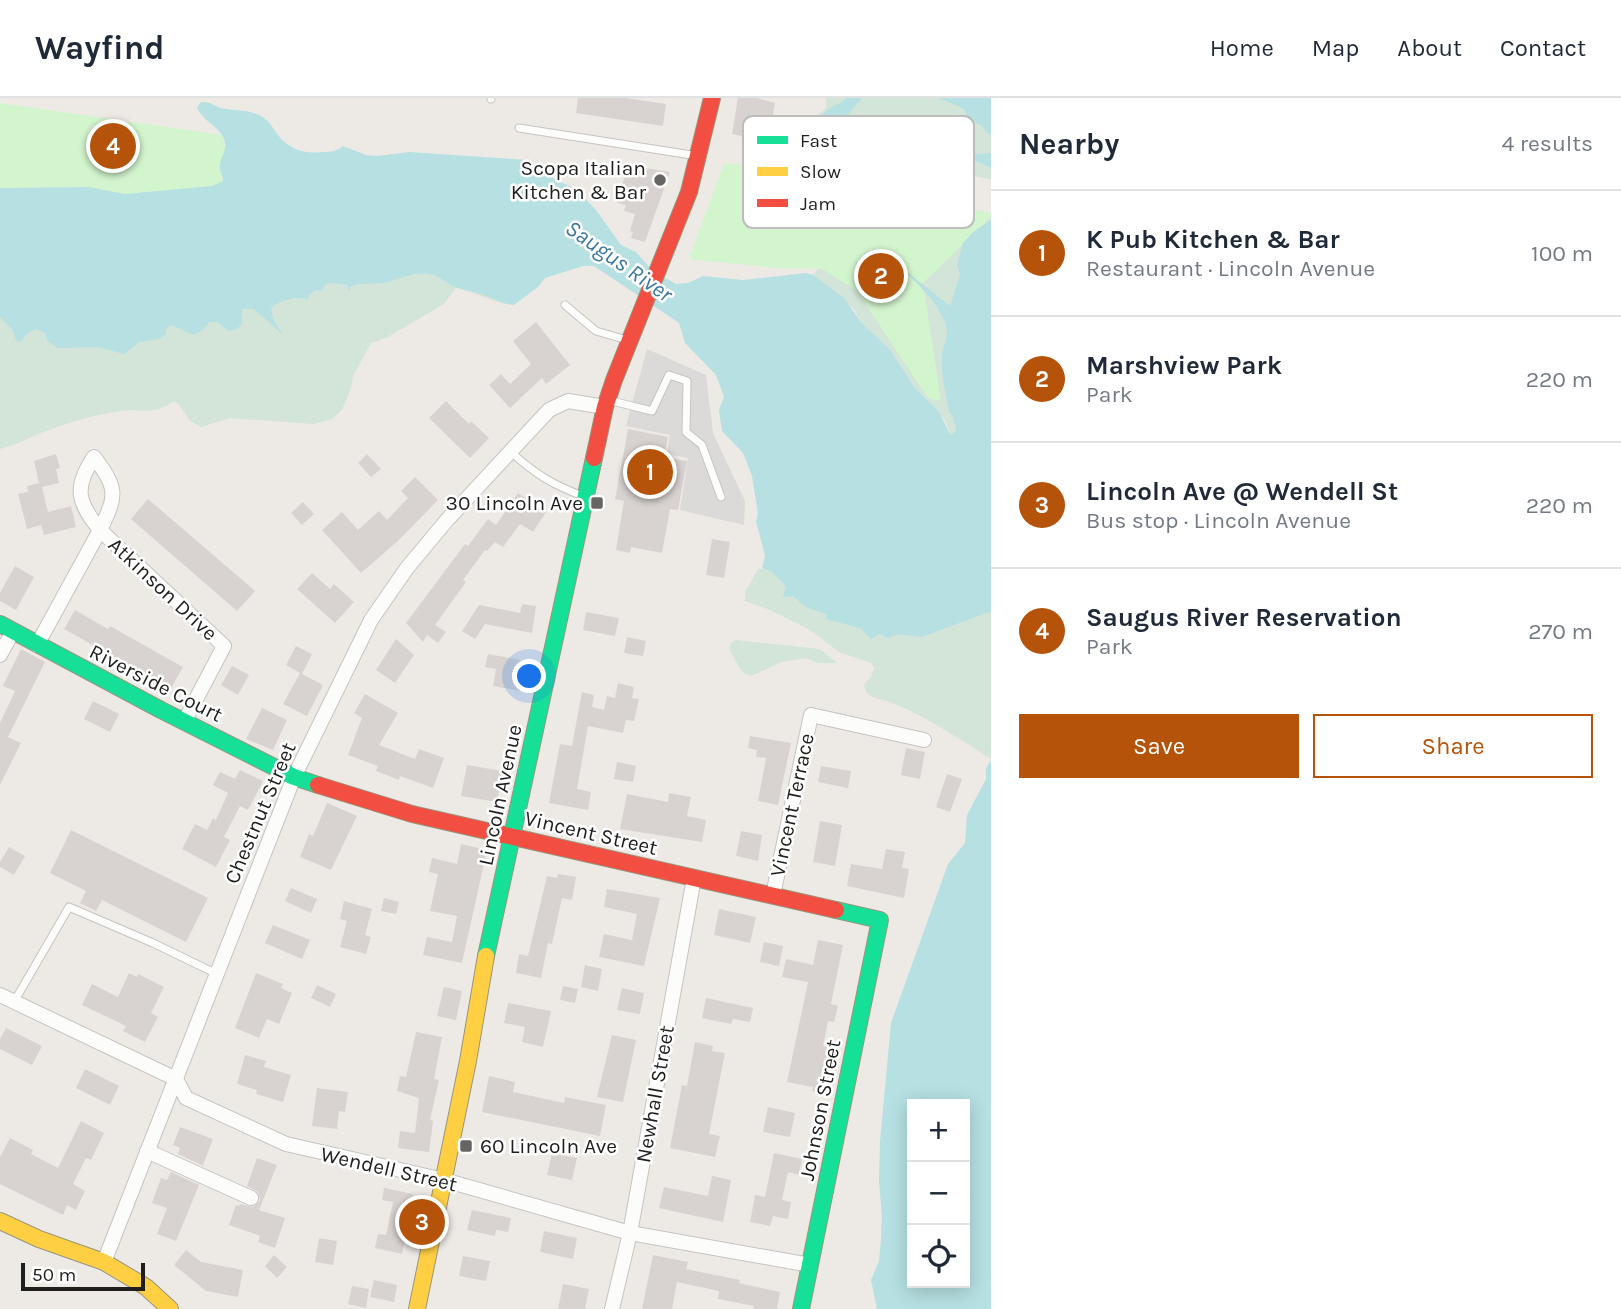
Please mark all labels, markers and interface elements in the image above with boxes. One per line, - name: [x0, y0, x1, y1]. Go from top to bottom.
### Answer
- text: Wayfind: [35, 29, 165, 67]
- text: Home: [1210, 34, 1274, 62]
- text: Map: [1312, 34, 1359, 62]
- text: About: [1397, 34, 1462, 62]
- text: Contact: [1500, 34, 1586, 62]
- legend: [743, 116, 974, 228]
- pin: 4: [90, 120, 136, 172]
- text: Nearby: [1019, 126, 1119, 162]
- text: Fast: [800, 130, 837, 152]
- text: 4 results: [1501, 130, 1593, 157]
- place label: Scopa Italian Kitchen & Bar: [511, 156, 646, 204]
- text: Slow: [800, 161, 841, 183]
- marker: Scopa Italian Kitchen & Bar: [652, 172, 668, 188]
- text: Jam: [800, 193, 836, 215]
- water label: Saugus River: [560, 214, 679, 308]
- text: K Pub Kitchen & Bar: [1086, 224, 1340, 255]
- text: 1: [1038, 240, 1046, 267]
- text: 100 m: [1531, 240, 1593, 267]
- pin: 2: [858, 250, 904, 302]
- text: Restaurant · Lincoln Avenue: [1086, 255, 1375, 282]
- text: Marshview Park: [1086, 350, 1282, 381]
- text: 2: [1035, 366, 1049, 393]
- text: 220 m: [1526, 366, 1593, 393]
- text: Park: [1086, 381, 1133, 408]
- pin: 1: [627, 446, 673, 498]
- text: Lincoln Ave @ Wendell St: [1086, 476, 1398, 507]
- place label: 30 Lincoln Ave: [446, 491, 583, 515]
- text: 3: [1035, 492, 1049, 519]
- text: 220 m: [1526, 492, 1593, 519]
- marker: 30 Lincoln Ave: [589, 495, 605, 511]
- text: Bus stop · Lincoln Avenue: [1086, 507, 1351, 534]
- street label: Atkinson Drive: [104, 532, 222, 646]
- text: Saugus River Reservation: [1086, 602, 1402, 633]
- text: 4: [1035, 618, 1049, 645]
- text: 270 m: [1528, 618, 1593, 645]
- text: Park: [1086, 633, 1133, 660]
- street label: Riverside Court: [85, 639, 227, 727]
- your location: [512, 659, 546, 693]
- button: Save: [1019, 714, 1299, 778]
- button: Share: [1313, 714, 1593, 778]
- street label: Lincoln Avenue: [473, 722, 527, 868]
- street label: Vincent Terrace: [765, 731, 819, 879]
- street label: Chestnut Street: [219, 739, 301, 887]
- street label: Vincent Street: [522, 806, 660, 860]
- street label: Newhall Street: [631, 1023, 679, 1165]
- street label: Johnson Street: [795, 1037, 845, 1183]
- map controls: [907, 1099, 970, 1288]
- button: +: [907, 1099, 970, 1162]
- place label: 60 Lincoln Ave: [480, 1134, 617, 1158]
- marker: 60 Lincoln Ave: [458, 1138, 474, 1154]
- street label: Wendell Street: [318, 1142, 460, 1196]
- button: −: [907, 1162, 970, 1225]
- pin: 3: [399, 1196, 445, 1248]
- button: locate: [907, 1225, 970, 1288]
- scale bar: [21, 1260, 145, 1292]
- text: 50 m: [32, 1264, 76, 1286]

